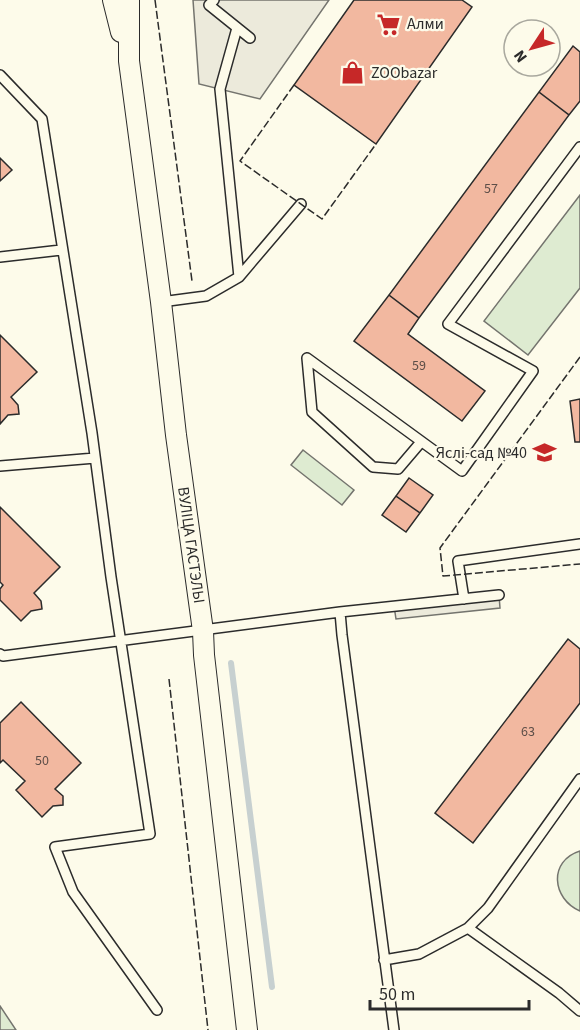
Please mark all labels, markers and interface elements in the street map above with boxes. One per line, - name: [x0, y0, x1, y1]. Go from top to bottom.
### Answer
- supermarket icon: Алми: [376, 11, 402, 37]
- place label: Алми: [407, 13, 444, 35]
- north arrow: [502, 18, 562, 78]
- text: N: [509, 45, 533, 67]
- shop icon: ZOObazar: [340, 60, 366, 86]
- place label: ZOObazar: [371, 62, 438, 84]
- house number: 57: [484, 179, 498, 199]
- house number: 59: [412, 356, 426, 376]
- school or university icon: Яслі-сад №40: [532, 440, 558, 466]
- place label: Яслі-сад №40: [436, 442, 527, 464]
- street label: ВУЛІЦА ГАСТЭЛЫ: [172, 485, 210, 605]
- house number: 63: [521, 722, 535, 742]
- house number: 50: [35, 751, 49, 771]
- scale bar: [370, 973, 529, 1011]
- text: 50 m: [379, 982, 415, 1007]

